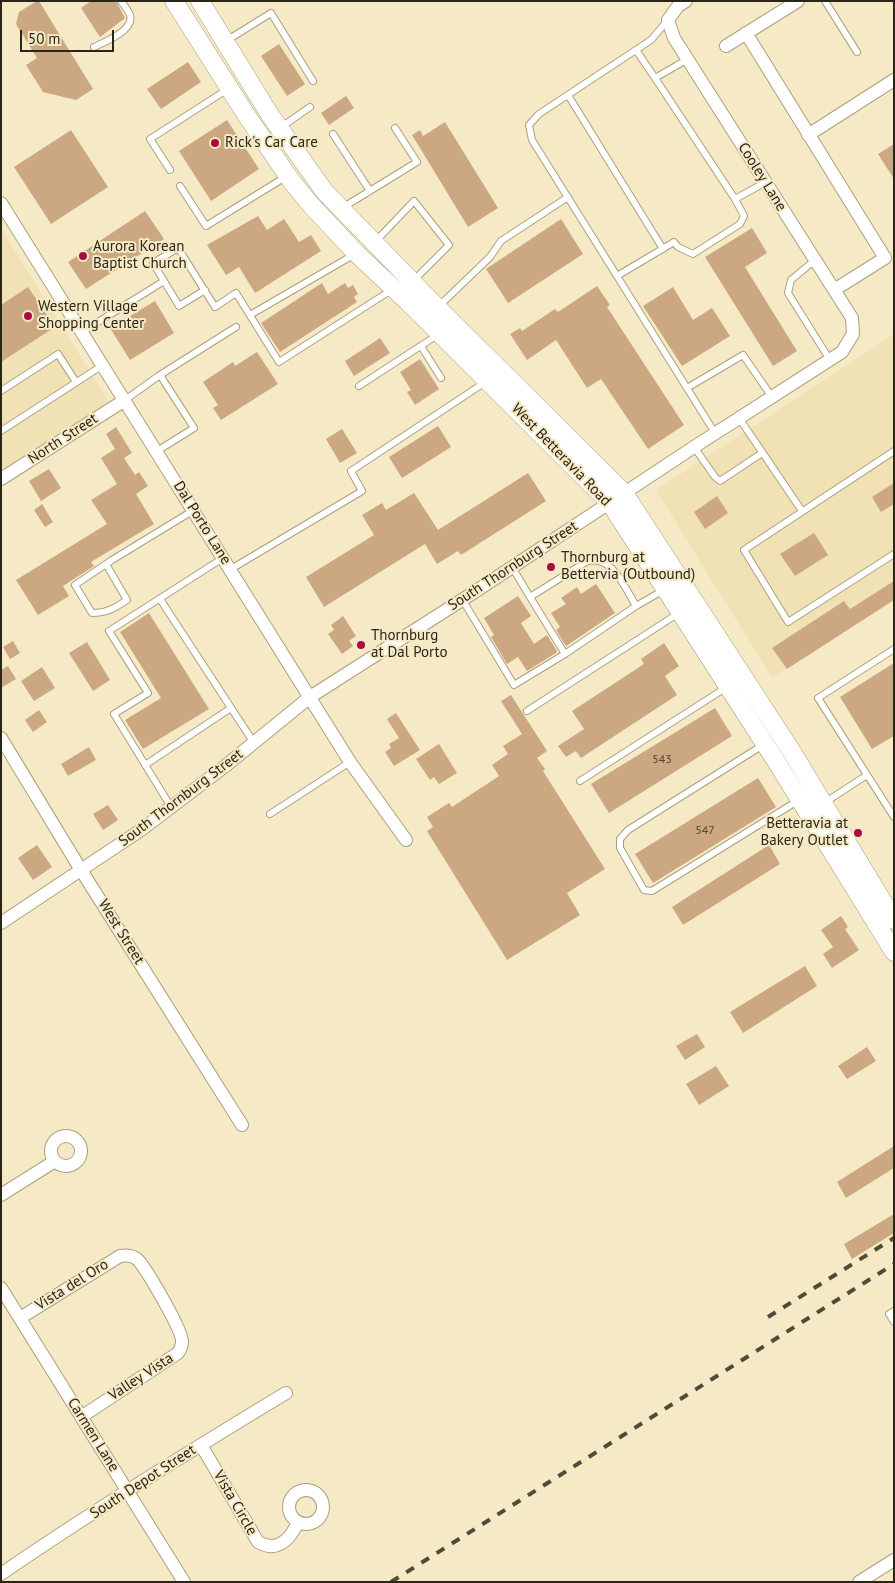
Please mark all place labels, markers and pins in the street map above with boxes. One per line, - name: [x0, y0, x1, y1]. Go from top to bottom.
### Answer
- place label: Rick's Car Care: [225, 134, 318, 152]
- marker: Rick's Car Care: [209, 137, 221, 149]
- place label: Aurora Korean Baptist Church: [93, 238, 187, 273]
- marker: Aurora Korean Baptist Church: [77, 250, 89, 262]
- place label: Western Village Shopping Center: [38, 298, 144, 333]
- marker: Western Village Shopping Center: [22, 310, 34, 322]
- place label: Thornburg at Bettervia (Outbound): [561, 549, 695, 584]
- marker: Thornburg at Bettervia (Outbound): [545, 561, 557, 573]
- place label: Thornburg at Dal Porto: [371, 627, 448, 662]
- marker: Thornburg at Dal Porto: [355, 639, 367, 651]
- place label: Betteravia at Bakery Outlet: [761, 815, 848, 850]
- marker: Betteravia at Bakery Outlet: [852, 827, 864, 839]

